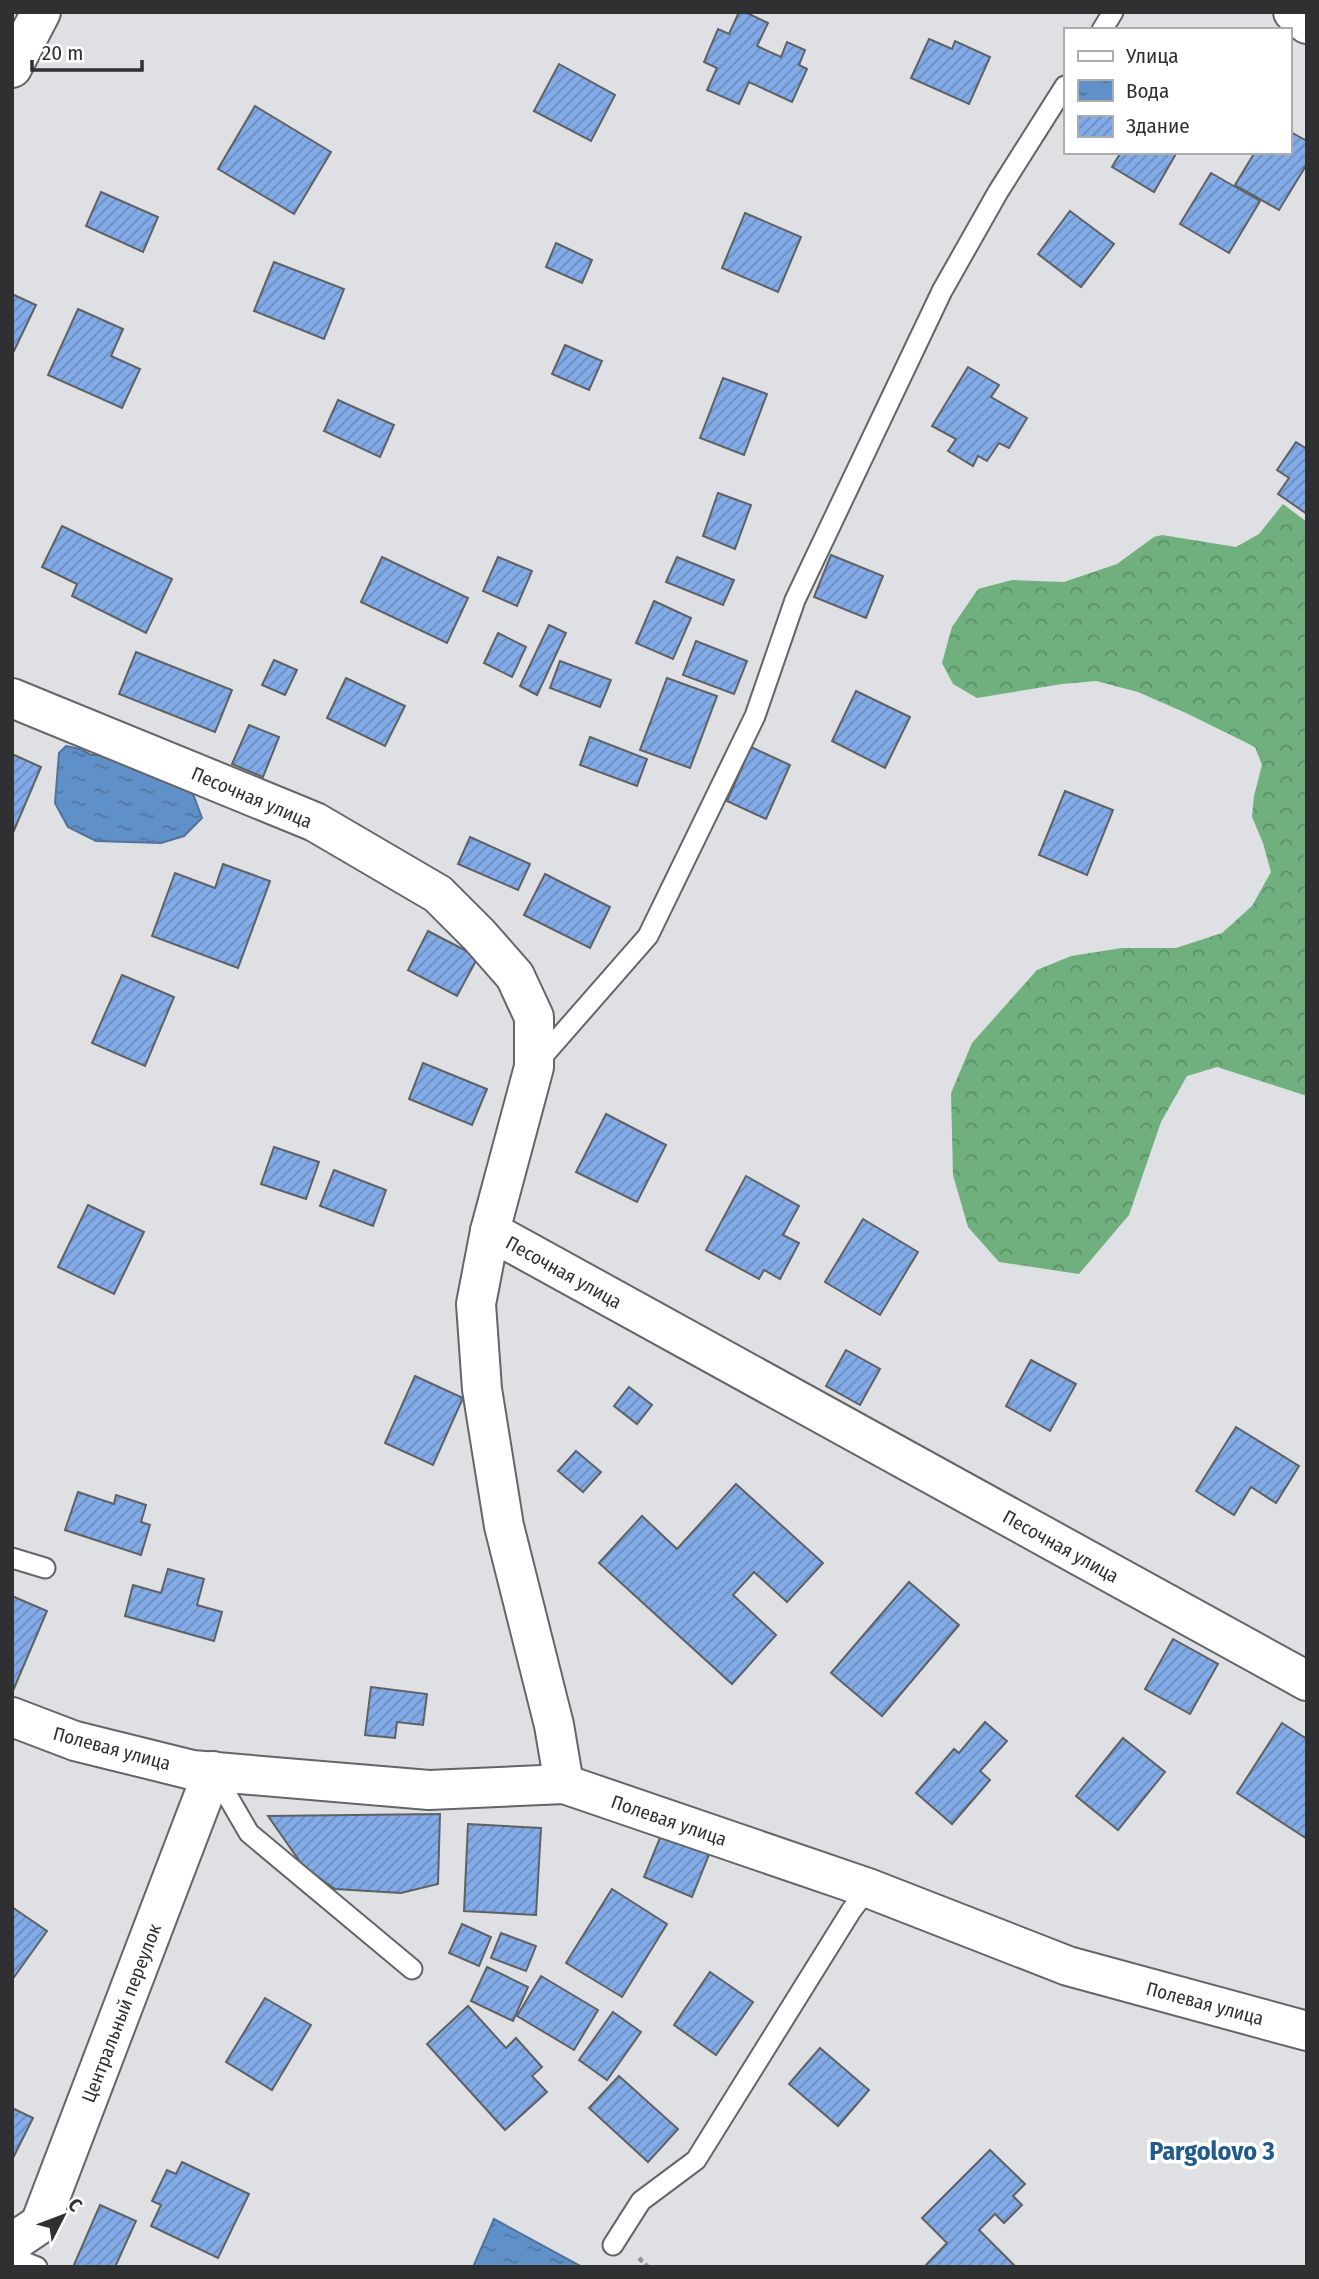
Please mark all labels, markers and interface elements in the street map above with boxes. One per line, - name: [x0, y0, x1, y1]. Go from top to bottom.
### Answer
- scale bar: [32, 28, 142, 72]
- legend: [1064, 28, 1291, 154]
- text: 20 m: [42, 40, 83, 66]
- text: Улица: [1125, 43, 1179, 69]
- text: Вода: [1126, 78, 1169, 104]
- text: Здание: [1126, 113, 1190, 139]
- street label: Песочная улица: [188, 762, 316, 833]
- street label: Песочная улица: [502, 1231, 626, 1314]
- street label: Песочная улица: [999, 1505, 1123, 1588]
- street label: Полевая улица: [51, 1722, 173, 1775]
- street label: Полевая улица: [608, 1790, 730, 1851]
- street label: Центральный переулок: [77, 1920, 166, 2106]
- street label: Полевая улица: [1144, 1977, 1266, 2030]
- district label: Pargolovo 3: [1149, 2136, 1275, 2167]
- north arrow: [28, 2181, 98, 2251]
- text: С: [63, 2194, 87, 2216]

